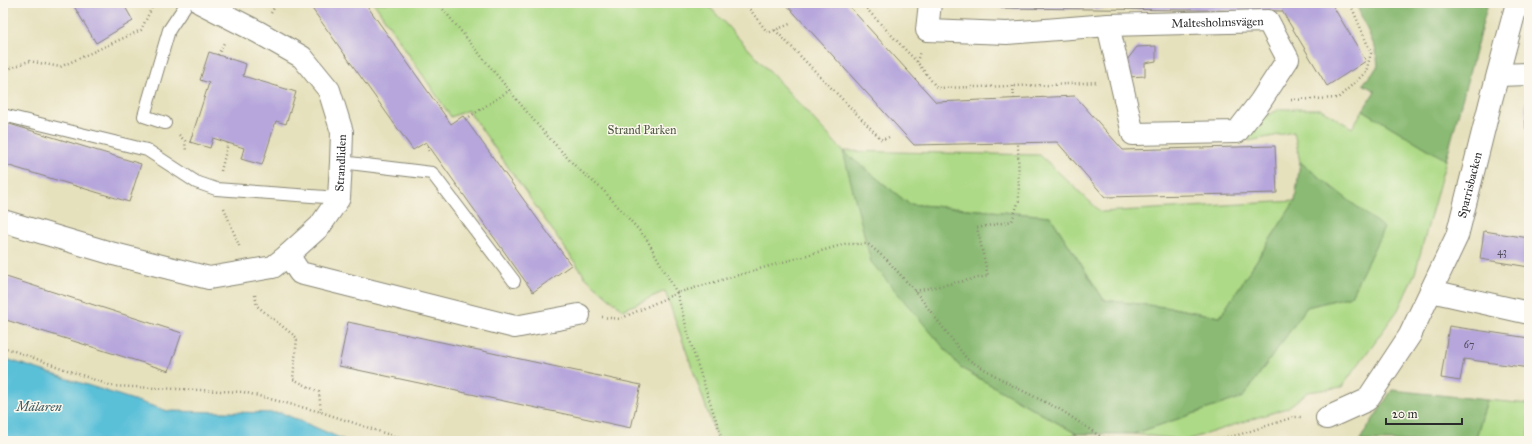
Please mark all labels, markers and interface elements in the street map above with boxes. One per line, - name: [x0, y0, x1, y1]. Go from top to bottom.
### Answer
- street label: Maltesholmsvägen: [1171, 14, 1264, 30]
- park label: Strand Parken: [608, 123, 677, 137]
- street label: Strandliden: [332, 134, 349, 192]
- street label: Sparrisbacken: [1455, 150, 1485, 219]
- house number: 43: [1497, 246, 1507, 258]
- house number: 67: [1464, 339, 1474, 351]
- water label: Mälaren: [14, 399, 62, 415]
- scale bar: [1386, 400, 1462, 426]
- text: 20 m: [1392, 407, 1418, 421]

